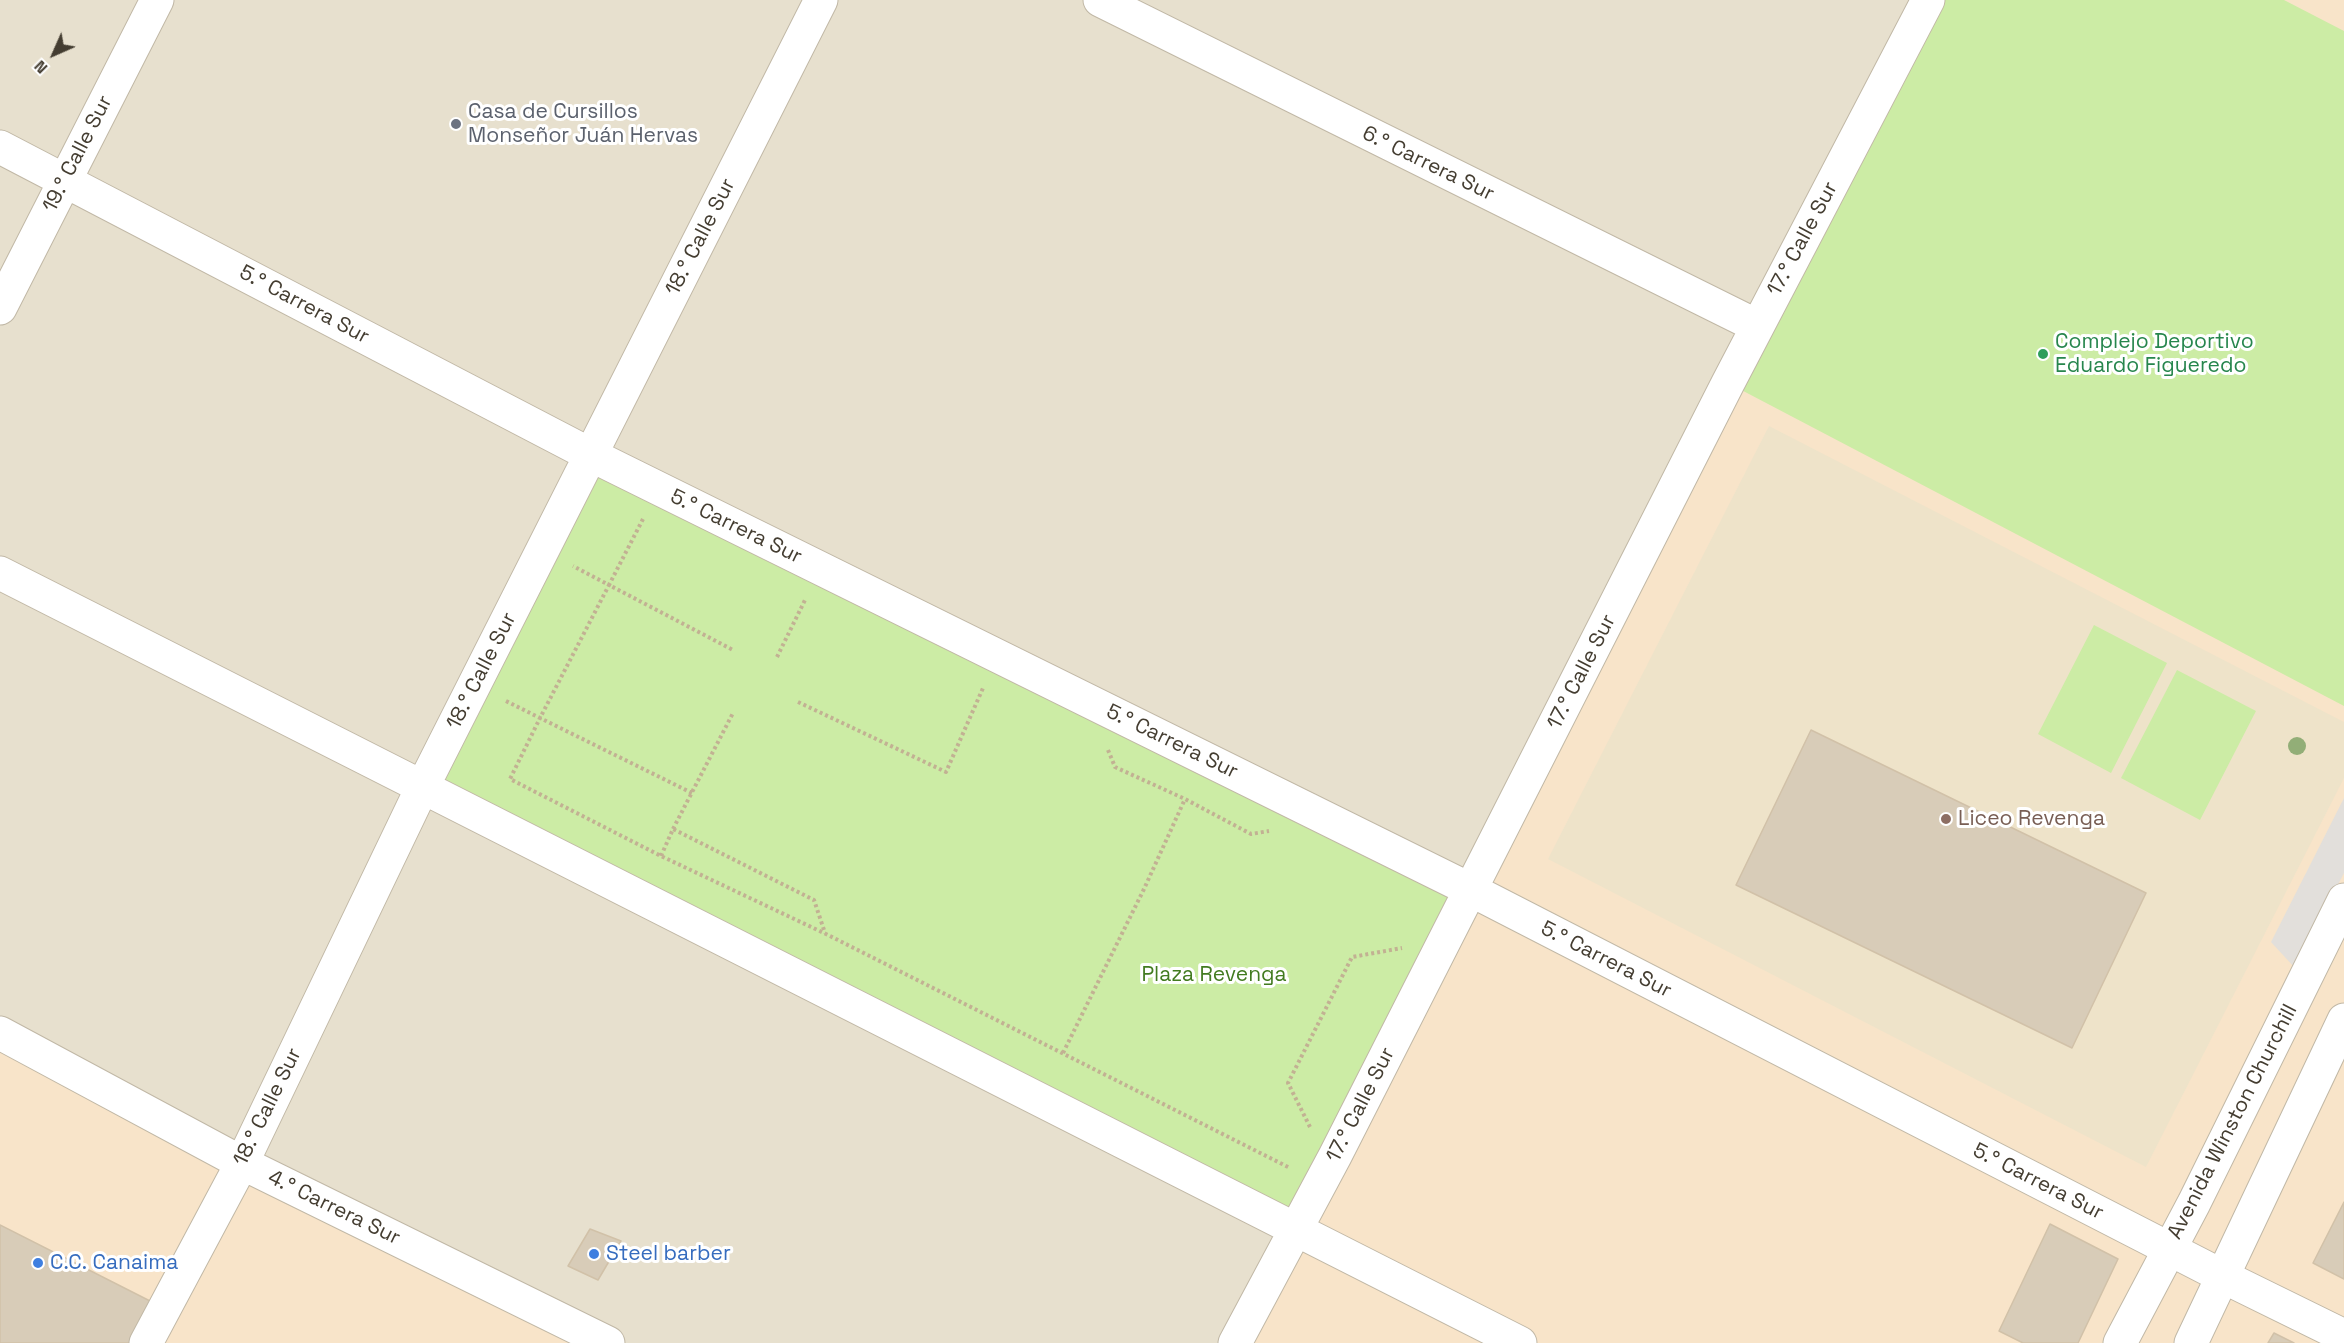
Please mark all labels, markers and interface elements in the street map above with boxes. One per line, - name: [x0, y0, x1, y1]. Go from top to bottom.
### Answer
- north arrow: [24, 24, 84, 84]
- text: N: [30, 56, 52, 78]
- street label: 19.° Calle Sur: [38, 91, 118, 217]
- place label: Casa de Cursillos Monseñor Juán Hervas: [468, 99, 698, 149]
- marker: Casa de Cursillos Monseñor Juán Hervas: [449, 117, 463, 131]
- street label: 6.° Carrera Sur: [1358, 121, 1498, 207]
- street label: 18.° Calle Sur: [661, 174, 741, 300]
- street label: 17.° Calle Sur: [1762, 178, 1844, 300]
- street label: 5.° Carrera Sur: [235, 260, 373, 350]
- place label: Complejo Deportivo Eduardo Figueredo: [2055, 329, 2254, 379]
- marker: Complejo Deportivo Eduardo Figueredo: [2036, 347, 2050, 361]
- street label: 5.° Carrera Sur: [666, 484, 806, 570]
- street label: 18.° Calle Sur: [442, 608, 522, 734]
- street label: 17.° Calle Sur: [1542, 610, 1622, 734]
- street label: 5.° Carrera Sur: [1102, 699, 1242, 785]
- place label: Liceo Revenga: [1958, 806, 2105, 832]
- marker: Liceo Revenga: [1939, 812, 1953, 826]
- street label: 5.° Carrera Sur: [1536, 916, 1676, 1004]
- park label: Plaza Revenga: [1141, 962, 1287, 988]
- street label: Avenida Winston Churchill: [2163, 1000, 2303, 1244]
- street label: 17.° Calle Sur: [1321, 1043, 1401, 1167]
- street label: 18.° Calle Sur: [229, 1044, 307, 1170]
- street label: 5.° Carrera Sur: [1968, 1138, 2108, 1226]
- street label: 4.° Carrera Sur: [264, 1165, 404, 1251]
- place label: Steel barber: [606, 1241, 731, 1267]
- marker: Steel barber: [587, 1247, 601, 1261]
- place label: C.C. Canaima: [50, 1250, 178, 1276]
- marker: C.C. Canaima: [31, 1256, 45, 1270]

